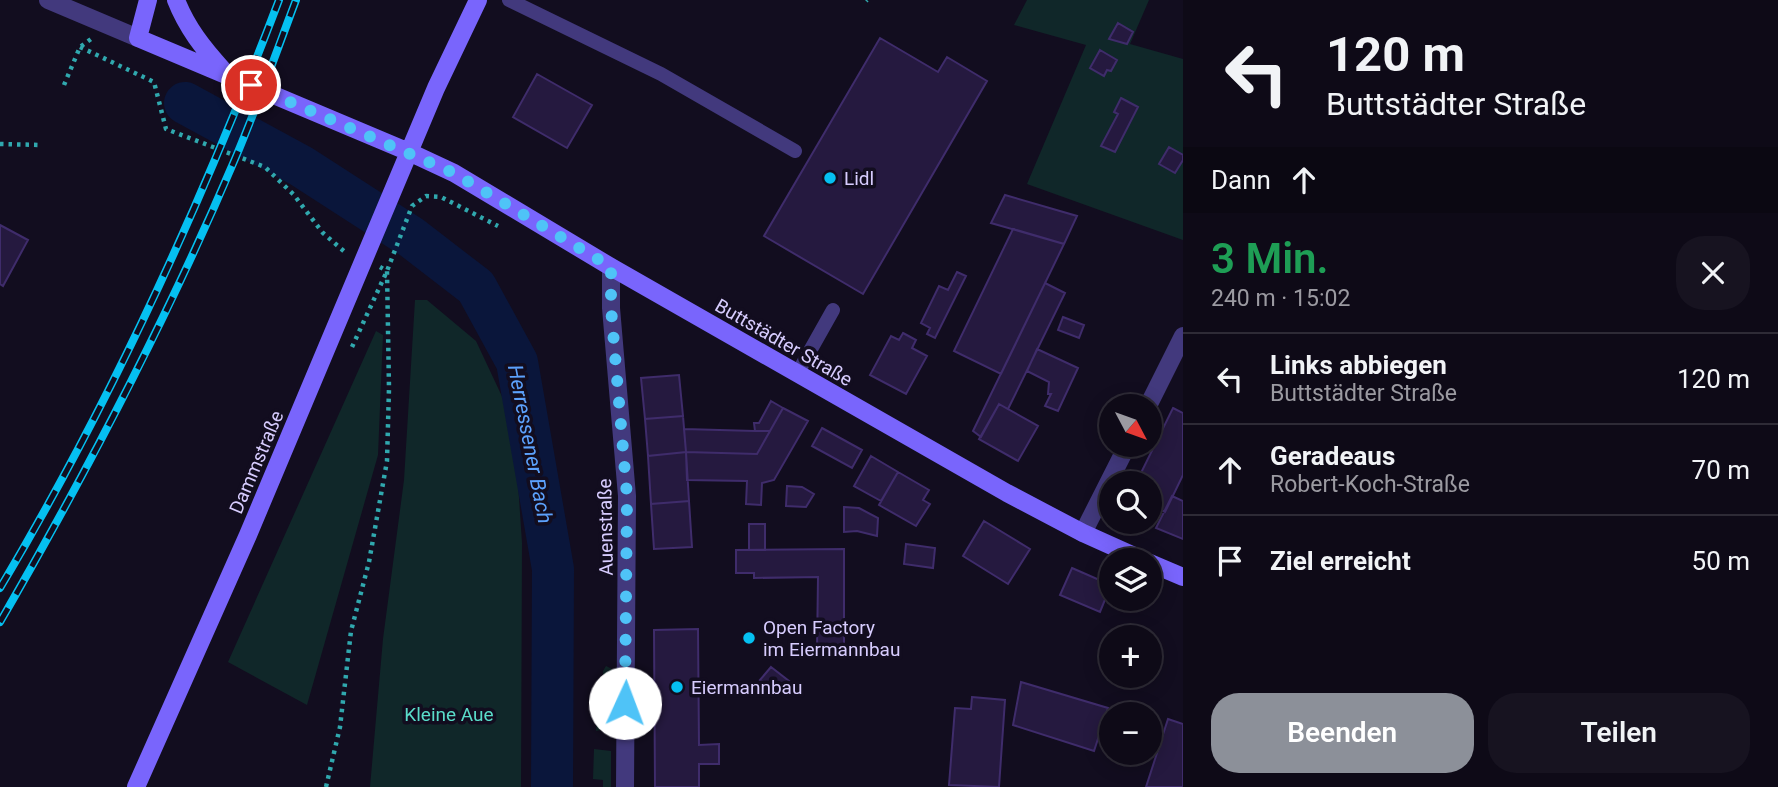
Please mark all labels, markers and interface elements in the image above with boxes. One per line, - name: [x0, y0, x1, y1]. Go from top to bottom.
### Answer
- text: 120 m: [1326, 26, 1465, 83]
- icon: left: [1211, 28, 1302, 119]
- pin: [221, 55, 281, 115]
- icon: arrive: [232, 66, 270, 104]
- text: Buttstädter Straße: [1326, 85, 1586, 123]
- icon: ahead: [1285, 161, 1323, 199]
- text: Dann: [1211, 165, 1271, 195]
- place label: Lidl: [844, 167, 874, 190]
- marker: Lidl: [822, 170, 838, 186]
- text: 3 Min.: [1211, 234, 1329, 283]
- button: close: [1676, 236, 1750, 310]
- text: 240 m · 15:02: [1211, 285, 1350, 312]
- street label: Buttstädter Straße: [711, 294, 856, 391]
- text: Links abbiegen: [1270, 350, 1447, 380]
- icon: left: [1211, 360, 1249, 398]
- water label: Herressener Bach: [503, 363, 557, 525]
- text: 120 m: [1677, 364, 1750, 394]
- text: Buttstädter Straße: [1270, 380, 1457, 407]
- north arrow: [1099, 394, 1162, 457]
- map controls: [1099, 394, 1162, 765]
- street label: Dammstraße: [224, 407, 289, 517]
- text: Geradeaus: [1270, 441, 1395, 471]
- icon: ahead: [1211, 451, 1249, 489]
- text: 70 m: [1692, 455, 1750, 485]
- button: search: [1099, 471, 1162, 534]
- text: Robert-Koch-Straße: [1270, 471, 1470, 498]
- street label: Auenstraße: [593, 478, 618, 576]
- icon: arrive: [1211, 542, 1249, 580]
- text: Ziel erreicht: [1270, 546, 1411, 576]
- text: 50 m: [1692, 546, 1750, 576]
- button: layers: [1099, 548, 1162, 611]
- place label: Open Factory im Eiermannbau: [763, 616, 900, 661]
- button: +: [1099, 625, 1162, 688]
- marker: Open Factory im Eiermannbau: [741, 630, 757, 646]
- position arrow: [588, 666, 662, 740]
- place label: Eiermannbau: [691, 676, 802, 699]
- marker: Eiermannbau: [669, 679, 685, 695]
- button: Beenden: [1211, 693, 1474, 773]
- button: Teilen: [1488, 693, 1750, 773]
- button: −: [1099, 702, 1162, 765]
- park label: Kleine Aue: [404, 703, 494, 726]

